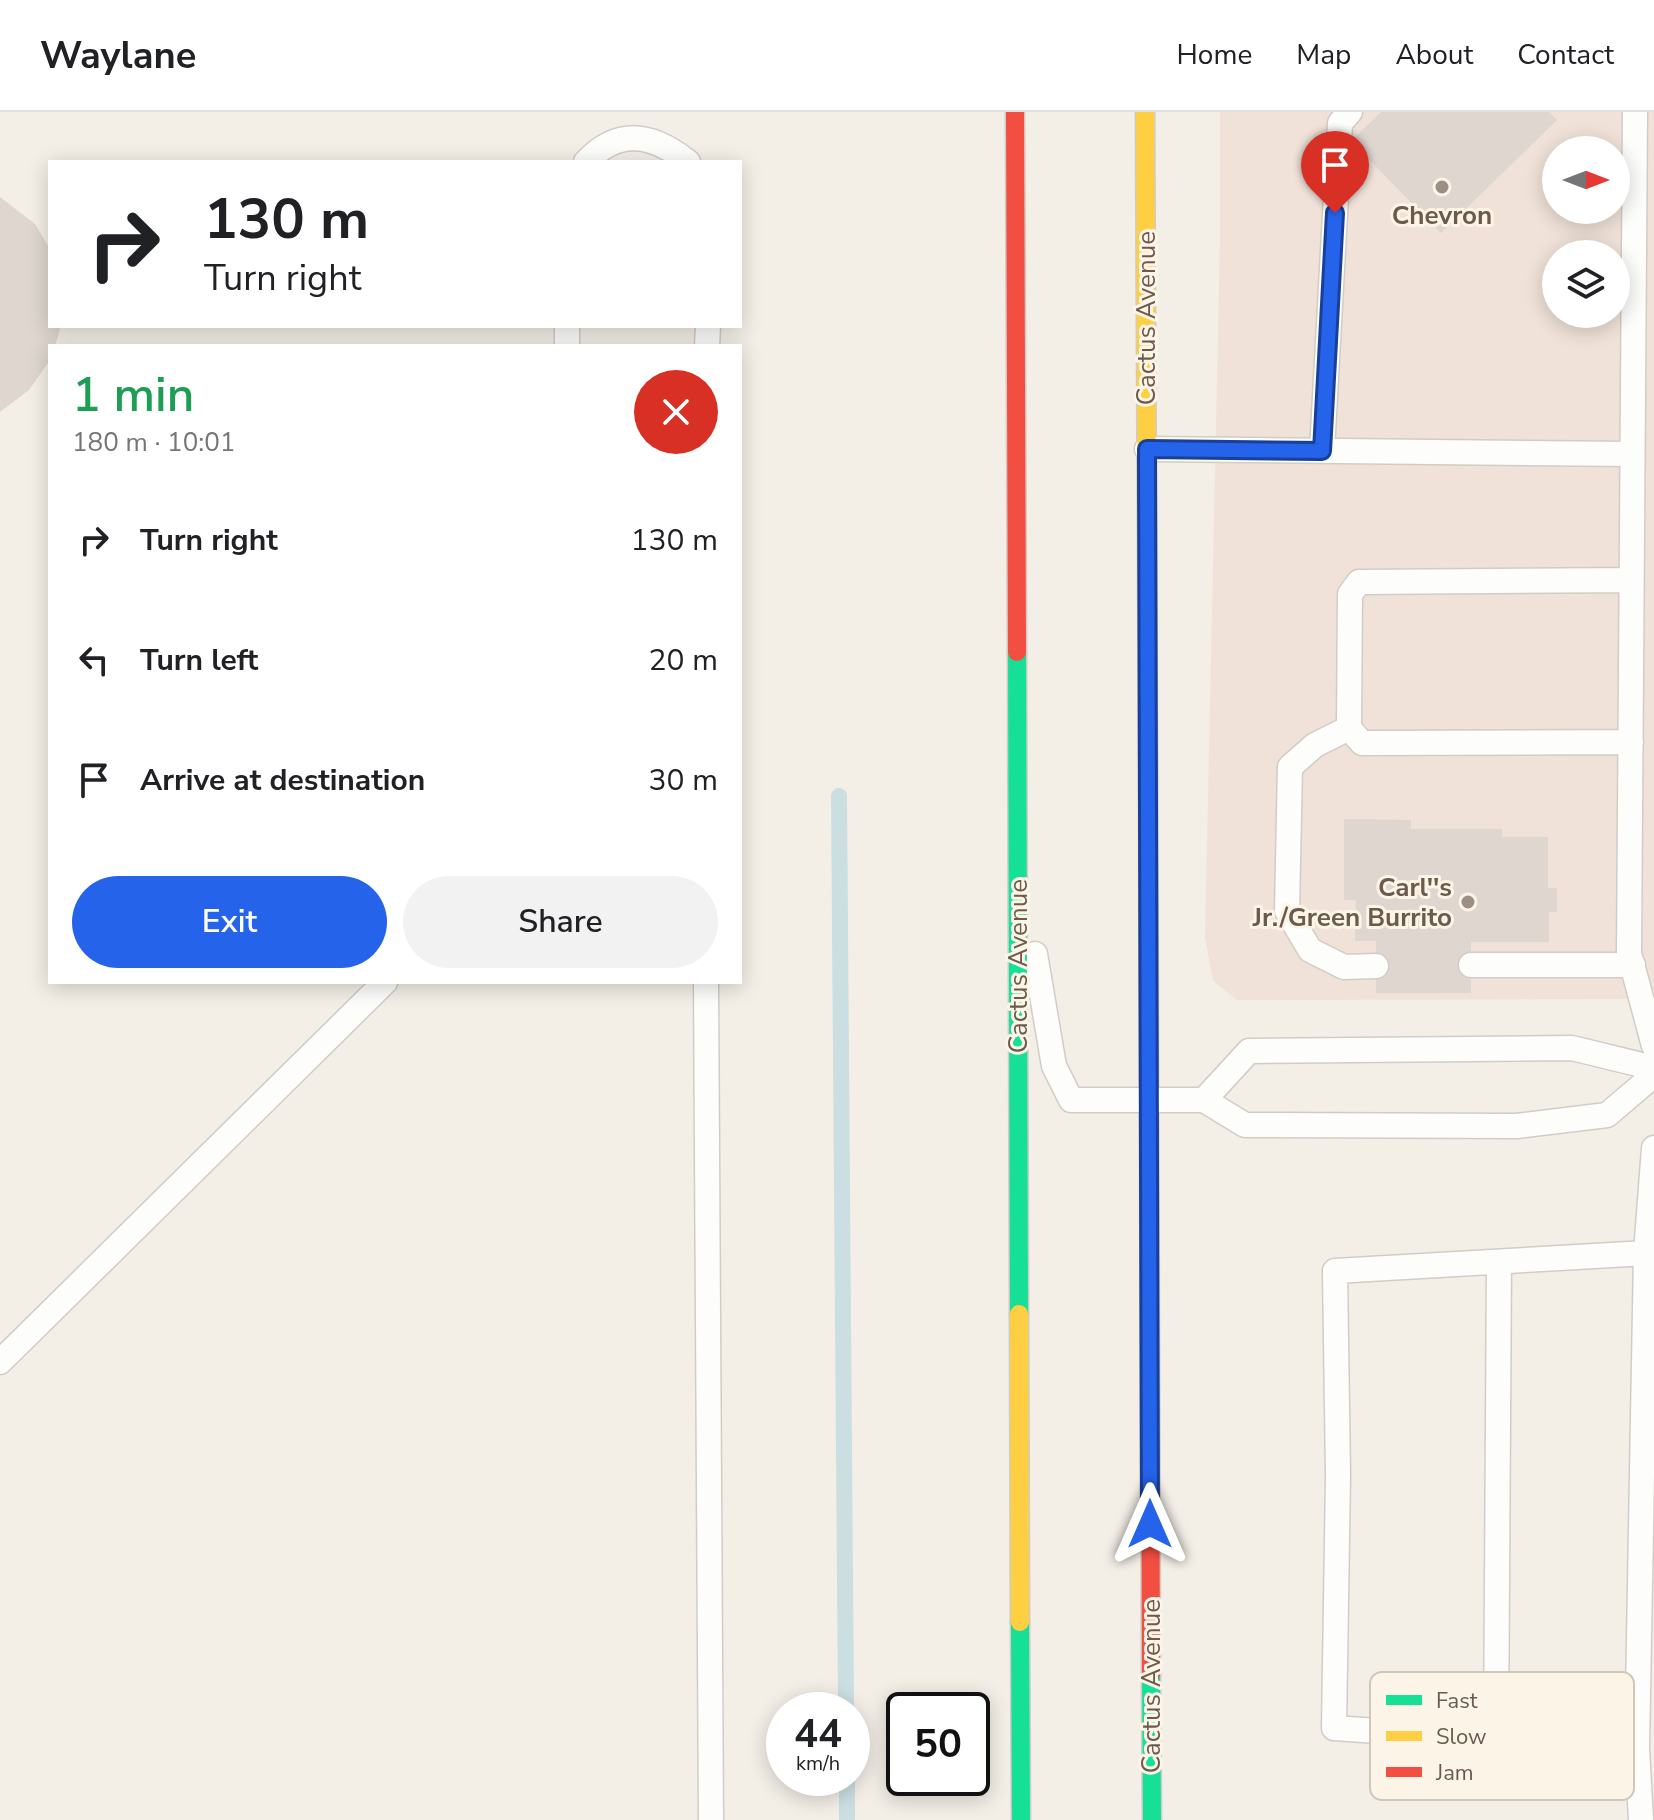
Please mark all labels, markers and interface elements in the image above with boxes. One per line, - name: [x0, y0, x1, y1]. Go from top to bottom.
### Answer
- text: Waylane: [40, 30, 196, 81]
- text: Home: [1177, 36, 1252, 74]
- text: Map: [1296, 36, 1351, 74]
- text: About: [1395, 36, 1473, 74]
- text: Contact: [1517, 36, 1614, 74]
- pin: [1301, 131, 1369, 213]
- north arrow: [1542, 136, 1630, 224]
- map controls: [1542, 136, 1630, 328]
- icon: arrive: [1313, 143, 1357, 187]
- marker: Chevron: [1433, 178, 1451, 196]
- text: 130 m: [204, 181, 369, 258]
- icon: right: [72, 192, 176, 296]
- place label: Chevron: [1392, 198, 1492, 233]
- street label: Cactus Avenue: [1129, 231, 1164, 405]
- button: layers: [1542, 240, 1630, 328]
- text: Turn right: [204, 254, 361, 303]
- text: 1 min: [72, 362, 194, 428]
- button: close: [634, 370, 718, 454]
- text: 180 m · 10:01: [72, 425, 235, 460]
- icon: right: [72, 518, 116, 562]
- text: Turn right: [140, 520, 278, 561]
- text: 130 m: [631, 520, 718, 561]
- icon: left: [72, 638, 116, 682]
- text: Turn left: [140, 640, 258, 681]
- text: 20 m: [649, 640, 718, 681]
- icon: arrive: [72, 758, 116, 802]
- text: Arrive at destination: [140, 760, 425, 801]
- text: 30 m: [649, 760, 718, 801]
- place label: Carl''s Jr./Green Burrito: [1252, 870, 1452, 935]
- button: Exit: [72, 876, 387, 968]
- button: Share: [403, 876, 718, 968]
- street label: Cactus Avenue: [1001, 879, 1036, 1053]
- marker: Carl''s Jr./Green Burrito: [1459, 893, 1477, 911]
- position arrow: [1108, 1482, 1192, 1566]
- street label: Cactus Avenue: [1134, 1599, 1169, 1773]
- legend: [1370, 1672, 1634, 1800]
- text: Fast: [1436, 1686, 1478, 1716]
- speed limit sign: 50: [886, 1692, 990, 1796]
- text: 44: [794, 1707, 842, 1761]
- text: Slow: [1436, 1722, 1487, 1752]
- text: km/h: [796, 1750, 840, 1777]
- text: Jam: [1435, 1758, 1474, 1788]

